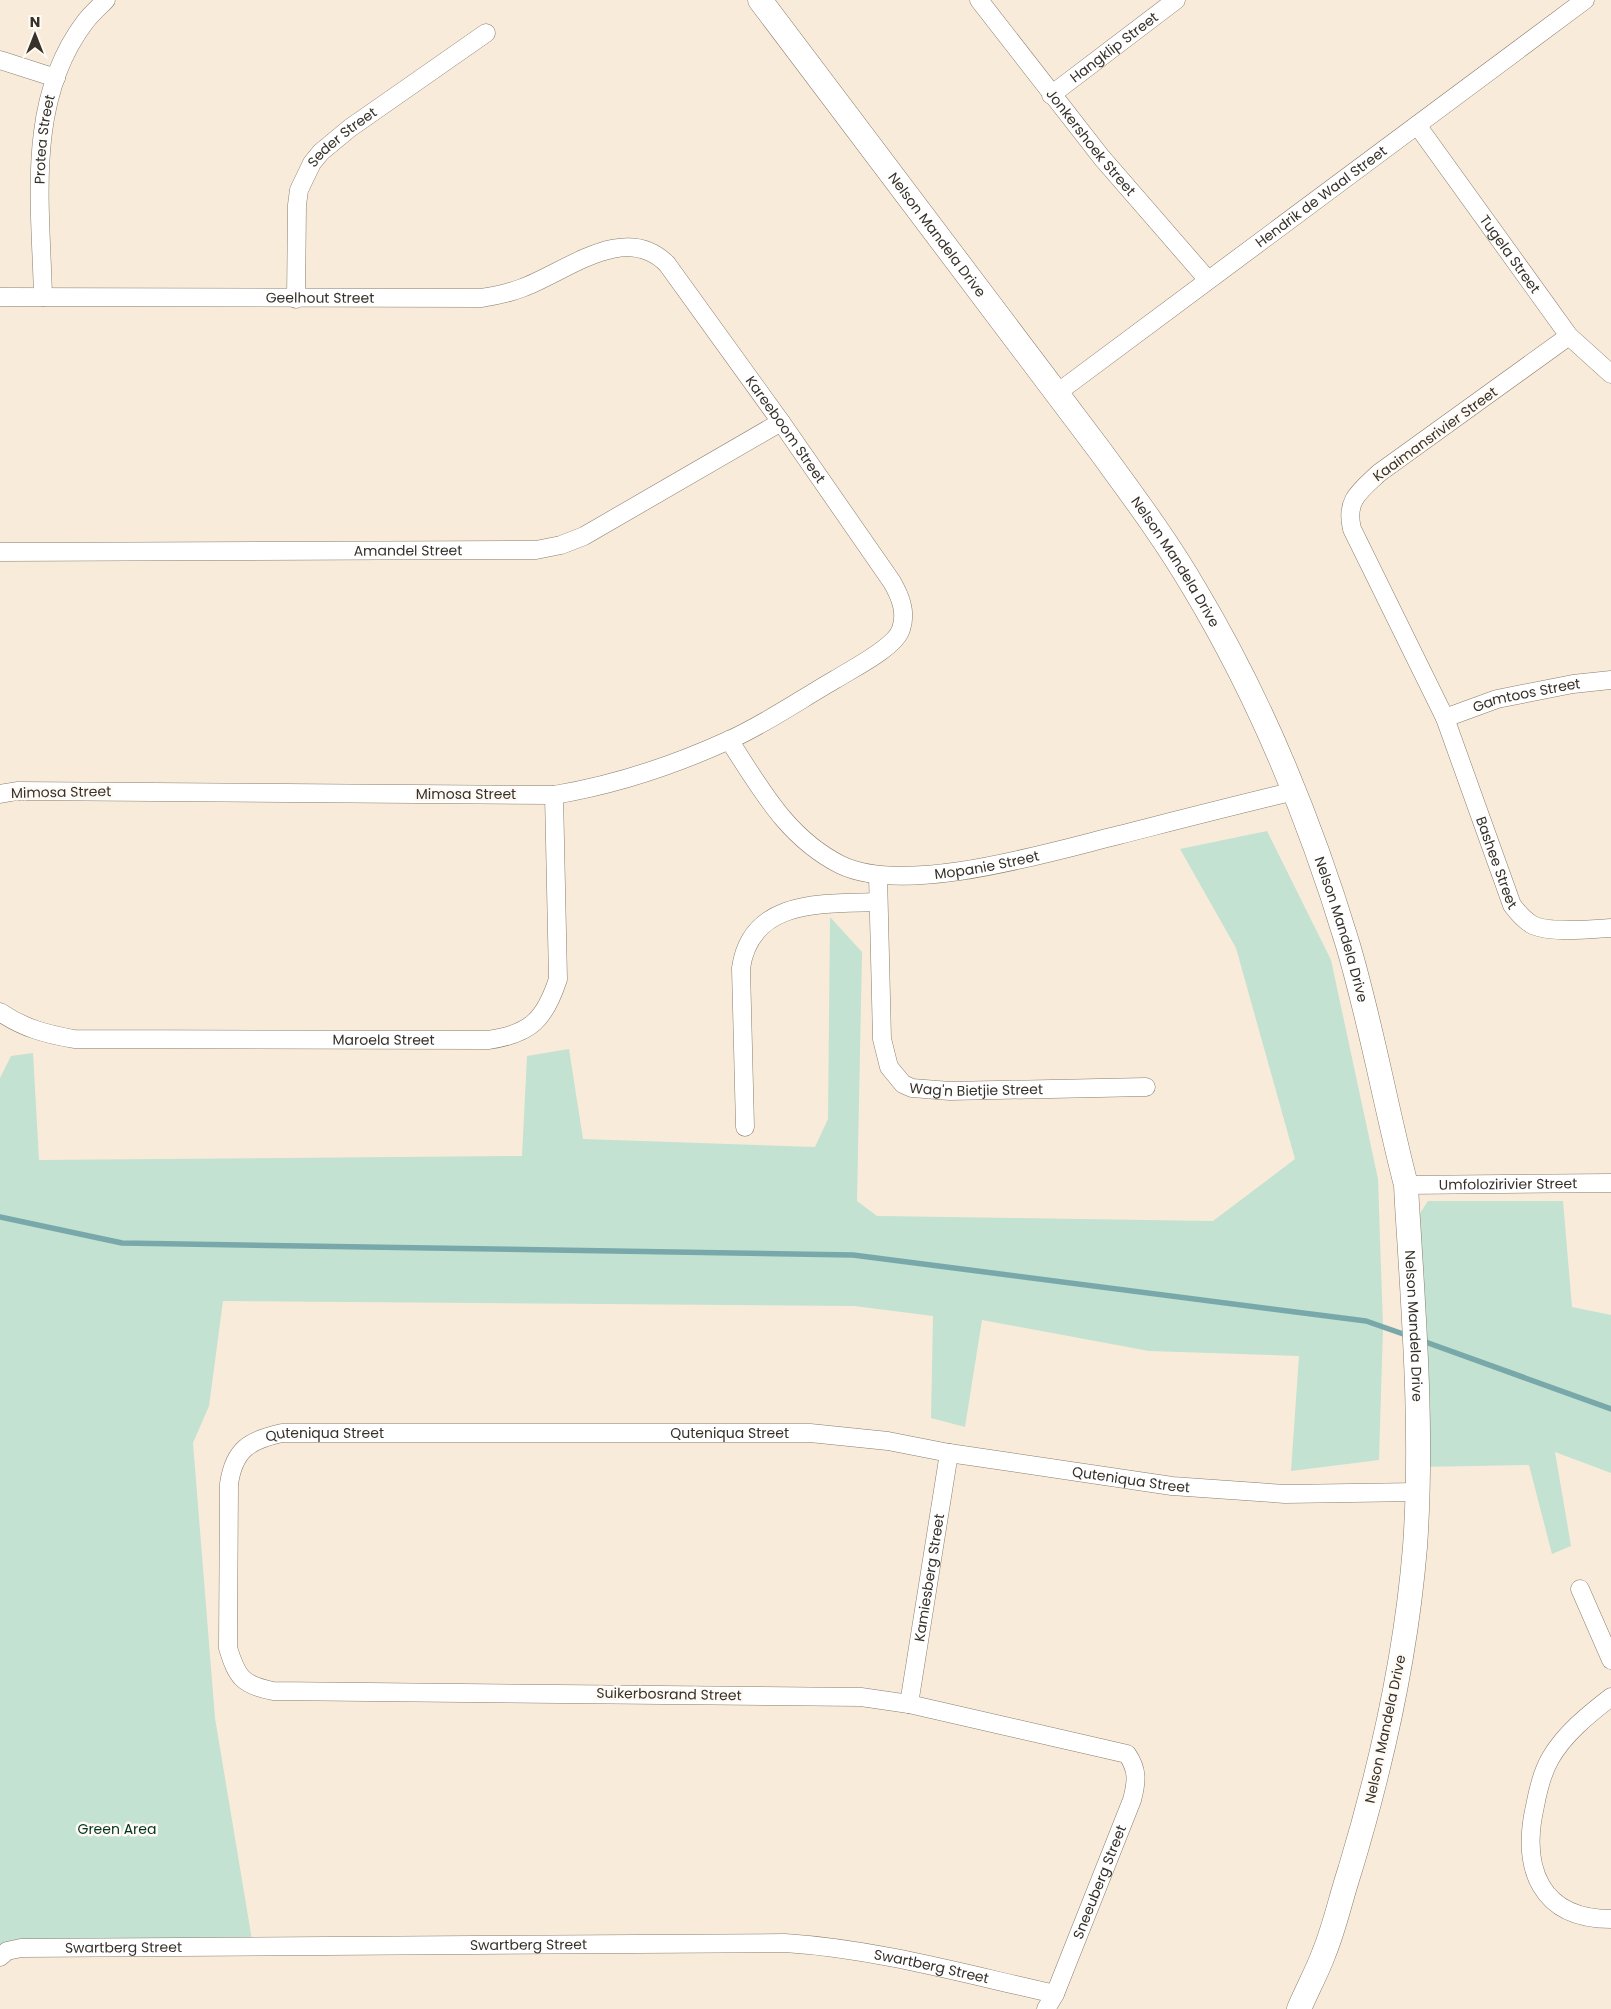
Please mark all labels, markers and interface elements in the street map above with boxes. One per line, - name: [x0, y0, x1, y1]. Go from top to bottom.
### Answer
- street label: Hangklip Street: [1066, 7, 1162, 87]
- north arrow: [10, 10, 60, 60]
- text: N: [30, 12, 40, 32]
- street label: Jonkershoek Street: [1042, 84, 1140, 200]
- street label: Protea Street: [30, 92, 60, 184]
- street label: Seder Street: [303, 102, 381, 171]
- street label: Hendrik de Waal Street: [1251, 141, 1391, 252]
- street label: Nelson Mandela Drive: [883, 168, 991, 301]
- street label: Tugela Street: [1475, 211, 1545, 297]
- street label: Geelhout Street: [266, 288, 374, 308]
- street label: Kareeboom Street: [741, 372, 830, 487]
- street label: Kaaimansrivier Street: [1369, 382, 1501, 486]
- street label: Nelson Mandela Drive: [1126, 492, 1225, 631]
- street label: Amandel Street: [354, 540, 462, 561]
- street label: Gamtoos Street: [1470, 673, 1581, 717]
- street label: Mimosa Street: [11, 781, 111, 803]
- street label: Mimosa Street: [416, 784, 516, 804]
- street label: Bashee Street: [1471, 814, 1522, 913]
- street label: Mopanie Street: [933, 846, 1041, 884]
- street label: Nelson Mandela Drive: [1310, 854, 1373, 1005]
- street label: Maroela Street: [332, 1030, 435, 1050]
- street label: Wag'n Bietjie Street: [909, 1078, 1043, 1101]
- street label: Umfolozirivier Street: [1439, 1173, 1577, 1195]
- street label: Nelson Mandela Drive: [1400, 1250, 1427, 1402]
- street label: Quteniqua Street: [263, 1423, 384, 1447]
- street label: Quteniqua Street: [670, 1423, 789, 1443]
- street label: Quteniqua Street: [1071, 1461, 1191, 1497]
- street label: Kamiesberg Street: [909, 1512, 949, 1643]
- street label: Nelson Mandela Drive: [1359, 1653, 1411, 1805]
- street label: Suikerbosrand Street: [596, 1683, 742, 1705]
- park label: Green Area: [78, 1819, 156, 1839]
- street label: Sneeuberg Street: [1068, 1822, 1131, 1942]
- street label: Swartberg Street: [470, 1934, 587, 1955]
- street label: Swartberg Street: [65, 1937, 182, 1958]
- street label: Swartberg Street: [872, 1944, 991, 1988]

